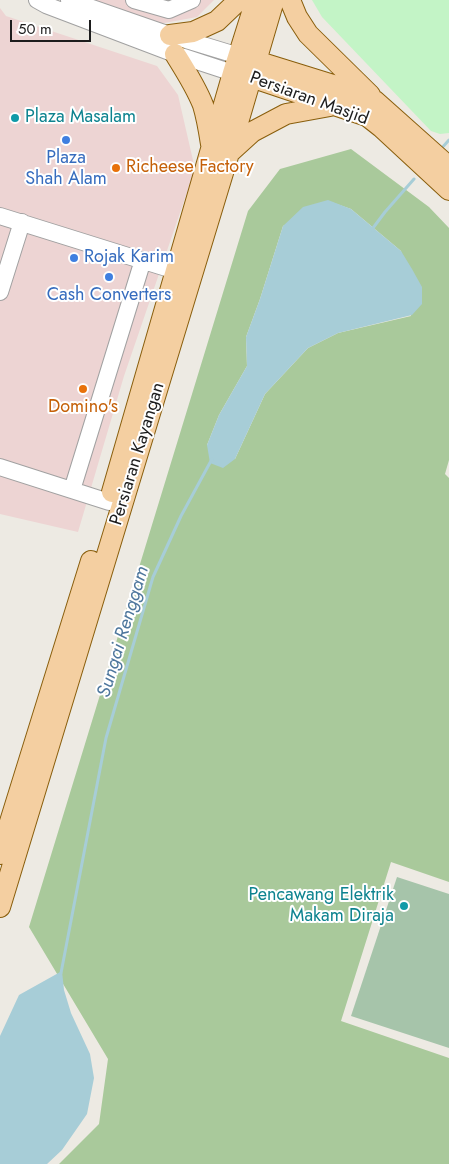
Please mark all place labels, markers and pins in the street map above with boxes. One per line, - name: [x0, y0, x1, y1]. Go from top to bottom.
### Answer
- place label: Plaza Masalam: [25, 107, 136, 129]
- marker: Plaza Masalam: [9, 112, 21, 124]
- marker: Plaza Shah Alam: [60, 134, 72, 146]
- place label: Plaza Shah Alam: [25, 148, 107, 190]
- place label: Richeese Factory: [126, 157, 254, 179]
- marker: Richeese Factory: [110, 162, 122, 174]
- place label: Rojak Karim: [84, 247, 174, 269]
- marker: Rojak Karim: [68, 252, 80, 264]
- marker: Cash Converters: [103, 271, 115, 283]
- place label: Cash Converters: [47, 285, 171, 307]
- marker: Domino's: [77, 383, 89, 395]
- place label: Domino's: [48, 397, 118, 419]
- place label: Pencawang Elektrik Makam Diraja: [248, 885, 394, 928]
- marker: Pencawang Elektrik Makam Diraja: [398, 900, 410, 912]

